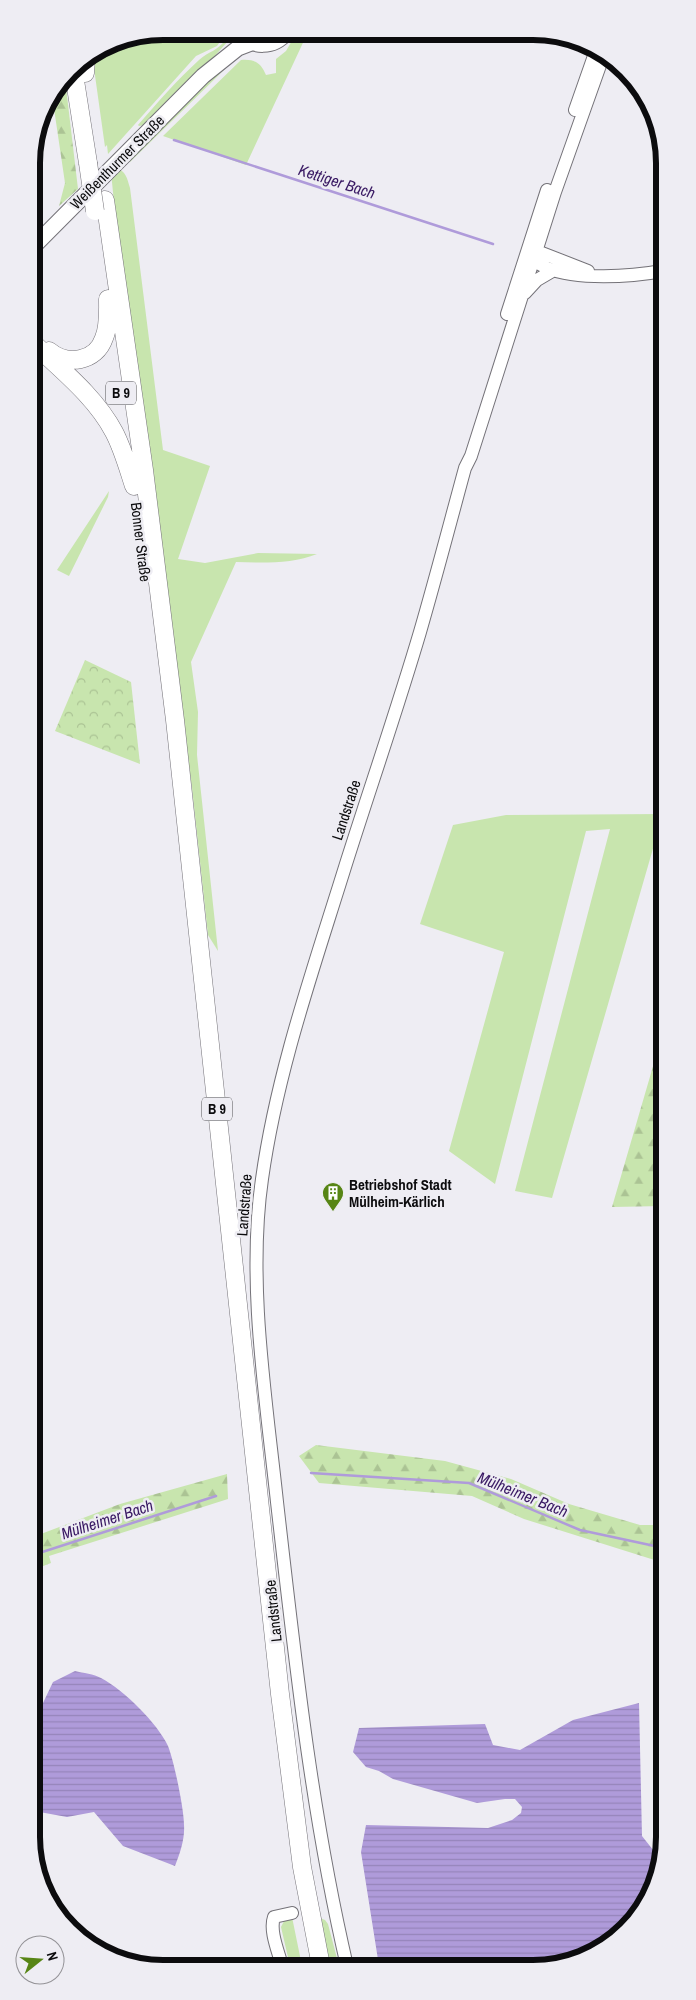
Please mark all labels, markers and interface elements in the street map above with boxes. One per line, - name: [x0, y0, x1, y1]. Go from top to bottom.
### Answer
- street label: Weißenthurmer Straße: [65, 110, 169, 214]
- water label: Kettiger Bach: [296, 158, 378, 204]
- road number: B 9: [106, 382, 136, 404]
- street label: Bonner Straße: [126, 501, 156, 583]
- street label: Landstraße: [326, 777, 366, 843]
- road number: B 9: [202, 1098, 232, 1120]
- street label: Landstraße: [231, 1173, 257, 1237]
- place label: Betriebshof Stadt Mülheim-Kärlich: [349, 1174, 452, 1212]
- building icon: Betriebshof Stadt Mülheim-Kärlich: [321, 1181, 345, 1212]
- water label: Mülheimer Bach: [475, 1466, 571, 1522]
- water label: Mülheimer Bach: [58, 1494, 156, 1544]
- street label: Landstraße: [259, 1579, 287, 1643]
- north arrow: [15, 1935, 65, 1985]
- text: N: [43, 1950, 62, 1963]

